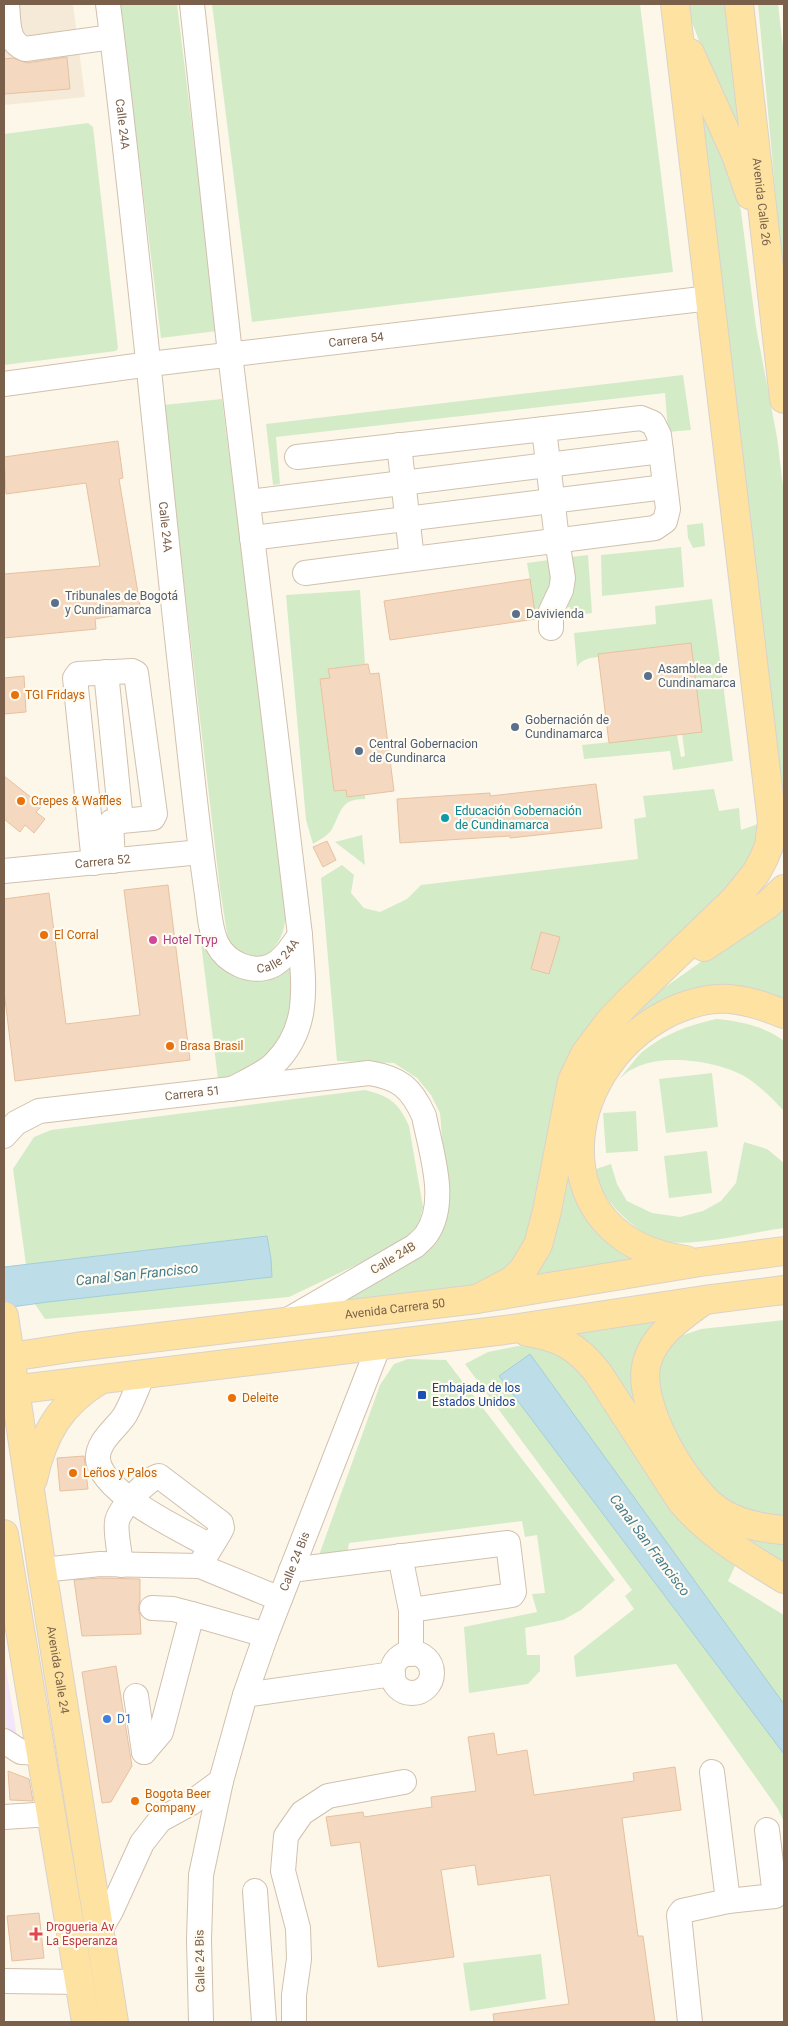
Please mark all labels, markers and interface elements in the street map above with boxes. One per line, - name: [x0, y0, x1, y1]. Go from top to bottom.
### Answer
- street label: Calle 24A: [113, 98, 132, 150]
- street label: Avenida Calle 26: [750, 157, 774, 247]
- street label: Carrera 54: [328, 329, 385, 350]
- street label: Calle 24A: [156, 501, 175, 553]
- place label: Tribunales de Bogotá y Cundinamarca: [65, 589, 178, 617]
- marker: Tribunales de Bogotá y Cundinamarca: [49, 597, 61, 609]
- place label: Davivienda: [526, 607, 584, 621]
- marker: Davivienda: [510, 608, 522, 620]
- place label: Asamblea de Cundinamarca: [658, 662, 736, 690]
- marker: Asamblea de Cundinamarca: [642, 670, 654, 682]
- place label: TGI Fridays: [25, 688, 85, 702]
- marker: TGI Fridays: [9, 689, 21, 701]
- place label: Gobernación de Cundinamarca: [525, 713, 609, 741]
- marker: Gobernación de Cundinamarca: [509, 721, 521, 733]
- place label: Central Gobernacion de Cundinarca: [369, 737, 478, 765]
- marker: Central Gobernacion de Cundinarca: [353, 745, 365, 757]
- place label: Crepes & Waffles: [31, 794, 122, 808]
- marker: Crepes & Waffles: [15, 795, 27, 807]
- place label: Educación Gobernación de Cundinamarca: [455, 804, 582, 832]
- marker: Educación Gobernación de Cundinamarca: [439, 812, 451, 824]
- street label: Carrera 52: [74, 852, 131, 871]
- place label: El Corral: [54, 928, 99, 942]
- marker: El Corral: [38, 929, 50, 941]
- place label: Hotel Tryp: [163, 933, 218, 947]
- marker: Hotel Tryp: [147, 934, 159, 946]
- street label: Calle 24A: [256, 936, 302, 976]
- place label: Brasa Brasil: [180, 1039, 243, 1053]
- marker: Brasa Brasil: [164, 1040, 176, 1052]
- street label: Carrera 51: [164, 1083, 221, 1103]
- street label: Calle 24B: [368, 1239, 418, 1277]
- water label: Canal San Francisco: [75, 1260, 199, 1288]
- street label: Avenida Carrera 50: [344, 1296, 446, 1322]
- place label: Embajada de los Estados Unidos: [432, 1381, 520, 1409]
- marker: Embajada de los Estados Unidos: [416, 1389, 428, 1401]
- place label: Deleite: [242, 1391, 279, 1405]
- marker: Deleite: [226, 1392, 238, 1404]
- place label: Leños y Palos: [83, 1466, 157, 1480]
- marker: Leños y Palos: [67, 1467, 79, 1479]
- water label: Canal San Francisco: [607, 1491, 694, 1599]
- street label: Calle 24 Bis: [277, 1530, 313, 1593]
- street label: Avenida Calle 24: [44, 1625, 72, 1715]
- place label: D1: [117, 1712, 132, 1726]
- marker: D1: [101, 1713, 113, 1725]
- place label: Bogota Beer Company: [145, 1787, 211, 1815]
- marker: Bogota Beer Company: [129, 1795, 141, 1807]
- place label: Drogueria Av La Esperanza: [46, 1920, 118, 1948]
- marker: Drogueria Av La Esperanza: [30, 1928, 42, 1940]
- street label: Calle 24 Bis: [192, 1930, 208, 1992]

